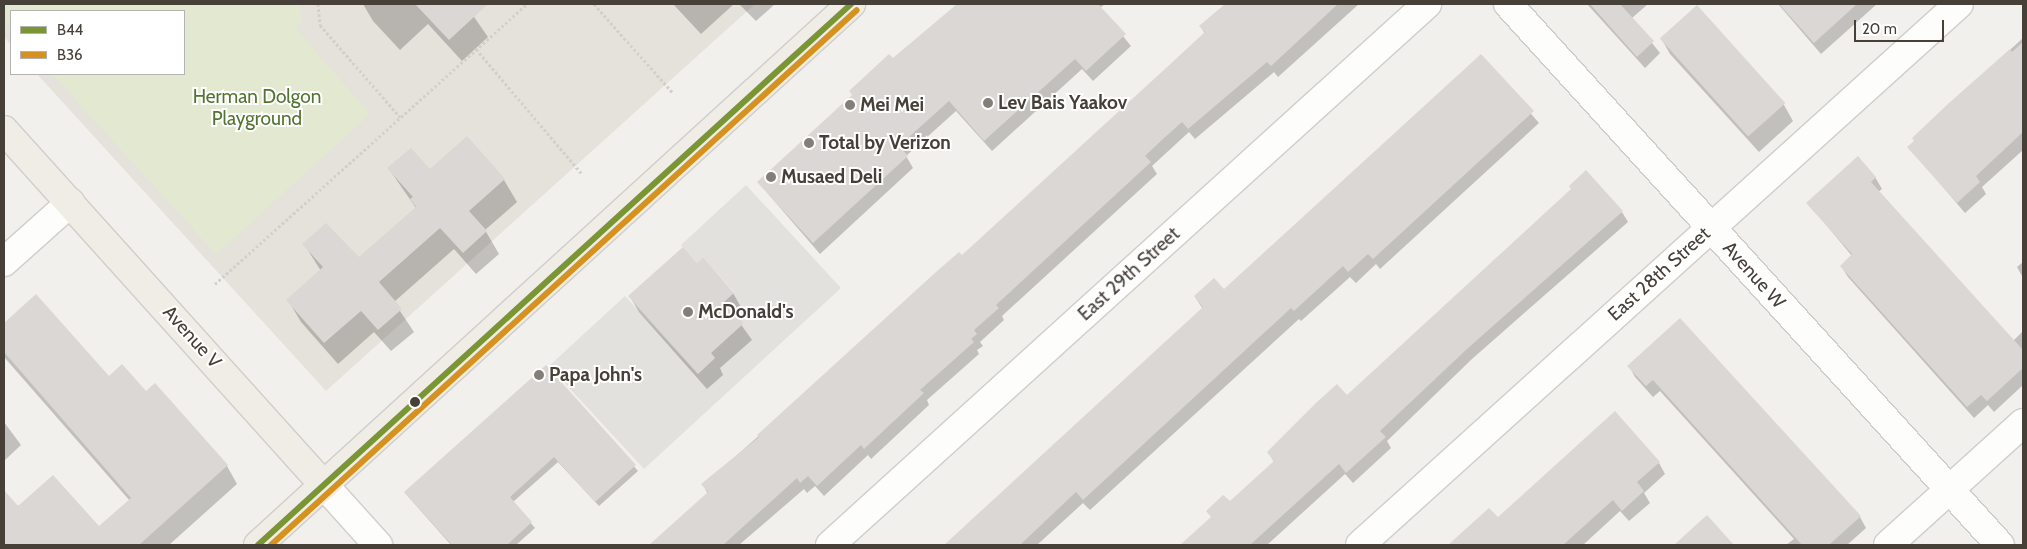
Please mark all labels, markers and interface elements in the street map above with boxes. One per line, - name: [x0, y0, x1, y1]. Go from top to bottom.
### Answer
- legend: [10, 10, 185, 75]
- scale bar: [1857, 10, 1947, 42]
- text: 20 m: [1862, 20, 1897, 38]
- text: B44: [57, 21, 83, 39]
- text: B36: [57, 46, 83, 64]
- park label: Herman Dolgon Playground: [193, 86, 321, 130]
- place label: Lev Bais Yaakov: [998, 92, 1127, 114]
- place label: Mei Mei: [860, 94, 924, 116]
- marker: Lev Bais Yaakov: [982, 97, 994, 109]
- marker: Mei Mei: [844, 99, 856, 111]
- place label: Total by Verizon: [819, 132, 951, 154]
- marker: Total by Verizon: [803, 137, 815, 149]
- place label: Musaed Deli: [781, 166, 882, 188]
- marker: Musaed Deli: [765, 171, 777, 183]
- street label: East 29th Street: [1074, 222, 1184, 326]
- street label: East 28th Street: [1603, 222, 1715, 326]
- street label: Avenue W: [1718, 237, 1790, 313]
- street label: Avenue V: [158, 301, 226, 373]
- place label: McDonald's: [698, 301, 793, 323]
- marker: McDonald's: [682, 306, 694, 318]
- place label: Papa John's: [549, 364, 642, 386]
- marker: Papa John's: [533, 369, 545, 381]
- unlabelled marker: [410, 397, 420, 407]

